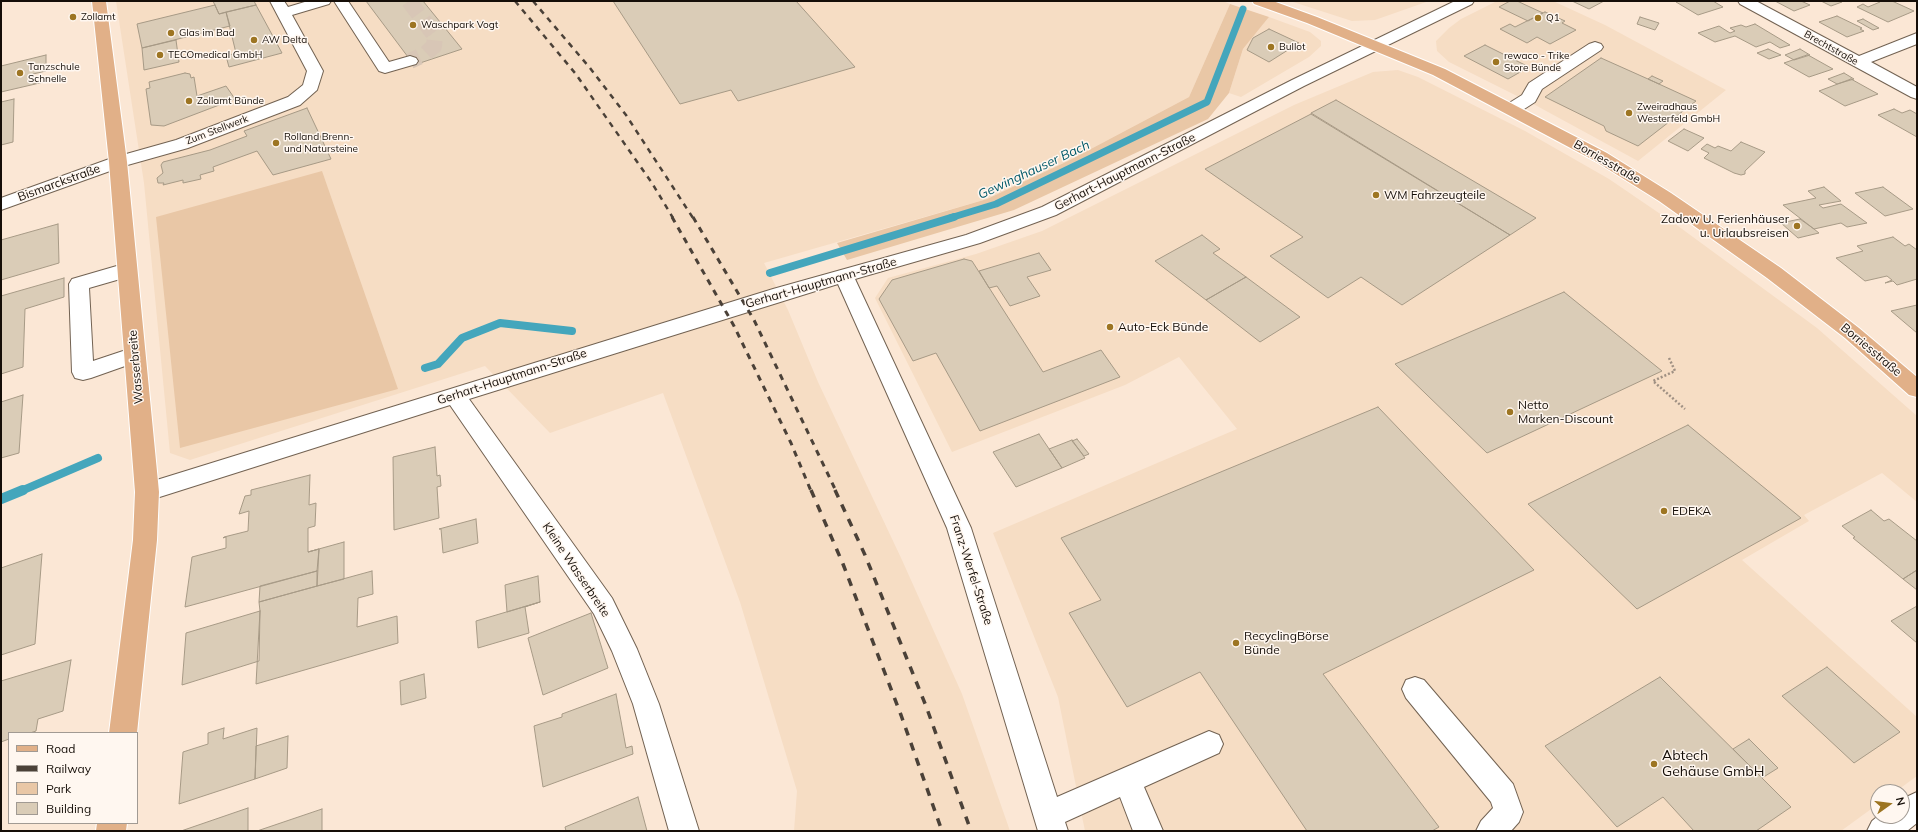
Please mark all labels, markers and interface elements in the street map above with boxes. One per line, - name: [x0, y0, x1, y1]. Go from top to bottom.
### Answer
- place label: Zollamt: [81, 11, 116, 23]
- marker: Zollamt: [68, 12, 78, 22]
- place label: Q1: [1546, 12, 1560, 24]
- marker: Q1: [1533, 13, 1543, 23]
- place label: Waschpark Vogt: [421, 19, 498, 31]
- marker: Waschpark Vogt: [408, 20, 418, 30]
- place label: Glas im Bad: [179, 27, 235, 39]
- marker: Glas im Bad: [166, 28, 176, 38]
- street label: Brechtstraße: [1802, 28, 1860, 68]
- place label: AW Delta: [262, 34, 307, 46]
- marker: AW Delta: [249, 35, 259, 45]
- place label: Bullot: [1279, 41, 1305, 53]
- marker: Bullot: [1266, 42, 1276, 52]
- place label: TECOmedical GmbH: [168, 49, 262, 61]
- marker: TECOmedical GmbH: [155, 50, 165, 60]
- place label: rewaco - Trike Store Bünde: [1504, 50, 1569, 74]
- marker: rewaco - Trike Store Bünde: [1491, 57, 1501, 67]
- place label: Tanzschule Schnelle: [28, 61, 80, 84]
- marker: Tanzschule Schnelle: [15, 68, 25, 78]
- place label: Zollamt Bünde: [197, 95, 264, 107]
- marker: Zollamt Bünde: [184, 96, 194, 106]
- place label: Zweiradhaus Westerfeld GmbH: [1637, 101, 1720, 124]
- marker: Zweiradhaus Westerfeld GmbH: [1624, 108, 1634, 118]
- street label: Zum Stellwerk: [184, 113, 250, 147]
- street label: Gerhart-Hauptmann-Straße: [1052, 130, 1198, 214]
- place label: Rolland Brenn- und Natursteine: [284, 131, 358, 154]
- water label: Gewinghauser Bach: [976, 137, 1092, 203]
- street label: Borriesstraße: [1571, 137, 1643, 187]
- marker: Rolland Brenn- und Natursteine: [271, 138, 281, 148]
- street label: Bismarckstraße: [16, 161, 102, 205]
- place label: WM Fahrzeugteile: [1384, 188, 1486, 202]
- marker: WM Fahrzeugteile: [1371, 190, 1381, 200]
- place label: Zadow U. Ferienhäuser u. Urlaubsreisen: [1661, 212, 1789, 240]
- marker: Zadow U. Ferienhäuser u. Urlaubsreisen: [1792, 221, 1802, 231]
- street label: Gerhart-Hauptmann-Straße: [744, 255, 898, 311]
- place label: Auto-Eck Bünde: [1118, 320, 1208, 334]
- street label: Borriesstraße: [1838, 320, 1904, 380]
- marker: Auto-Eck Bünde: [1105, 322, 1115, 332]
- street label: Wasserbreite: [126, 329, 146, 405]
- street label: Gerhart-Hauptmann-Straße: [435, 346, 589, 408]
- place label: Netto Marken-Discount: [1518, 398, 1613, 426]
- marker: Netto Marken-Discount: [1505, 407, 1515, 417]
- place label: EDEKA: [1672, 504, 1711, 518]
- marker: EDEKA: [1659, 506, 1669, 516]
- street label: Franz-Werfel-Straße: [946, 513, 996, 627]
- street label: Kleine Wasserbreite: [539, 520, 613, 620]
- place label: RecyclingBörse Bünde: [1244, 629, 1329, 657]
- marker: RecyclingBörse Bünde: [1231, 638, 1241, 648]
- legend: [8, 732, 138, 824]
- text: Road: [46, 741, 75, 756]
- place label: Abtech Gehäuse GmbH: [1662, 748, 1764, 780]
- marker: Abtech Gehäuse GmbH: [1649, 759, 1659, 769]
- text: Railway: [46, 761, 91, 776]
- text: Park: [46, 781, 71, 796]
- north arrow: [1870, 784, 1910, 824]
- text: N: [1893, 796, 1908, 807]
- text: Building: [46, 801, 91, 816]

